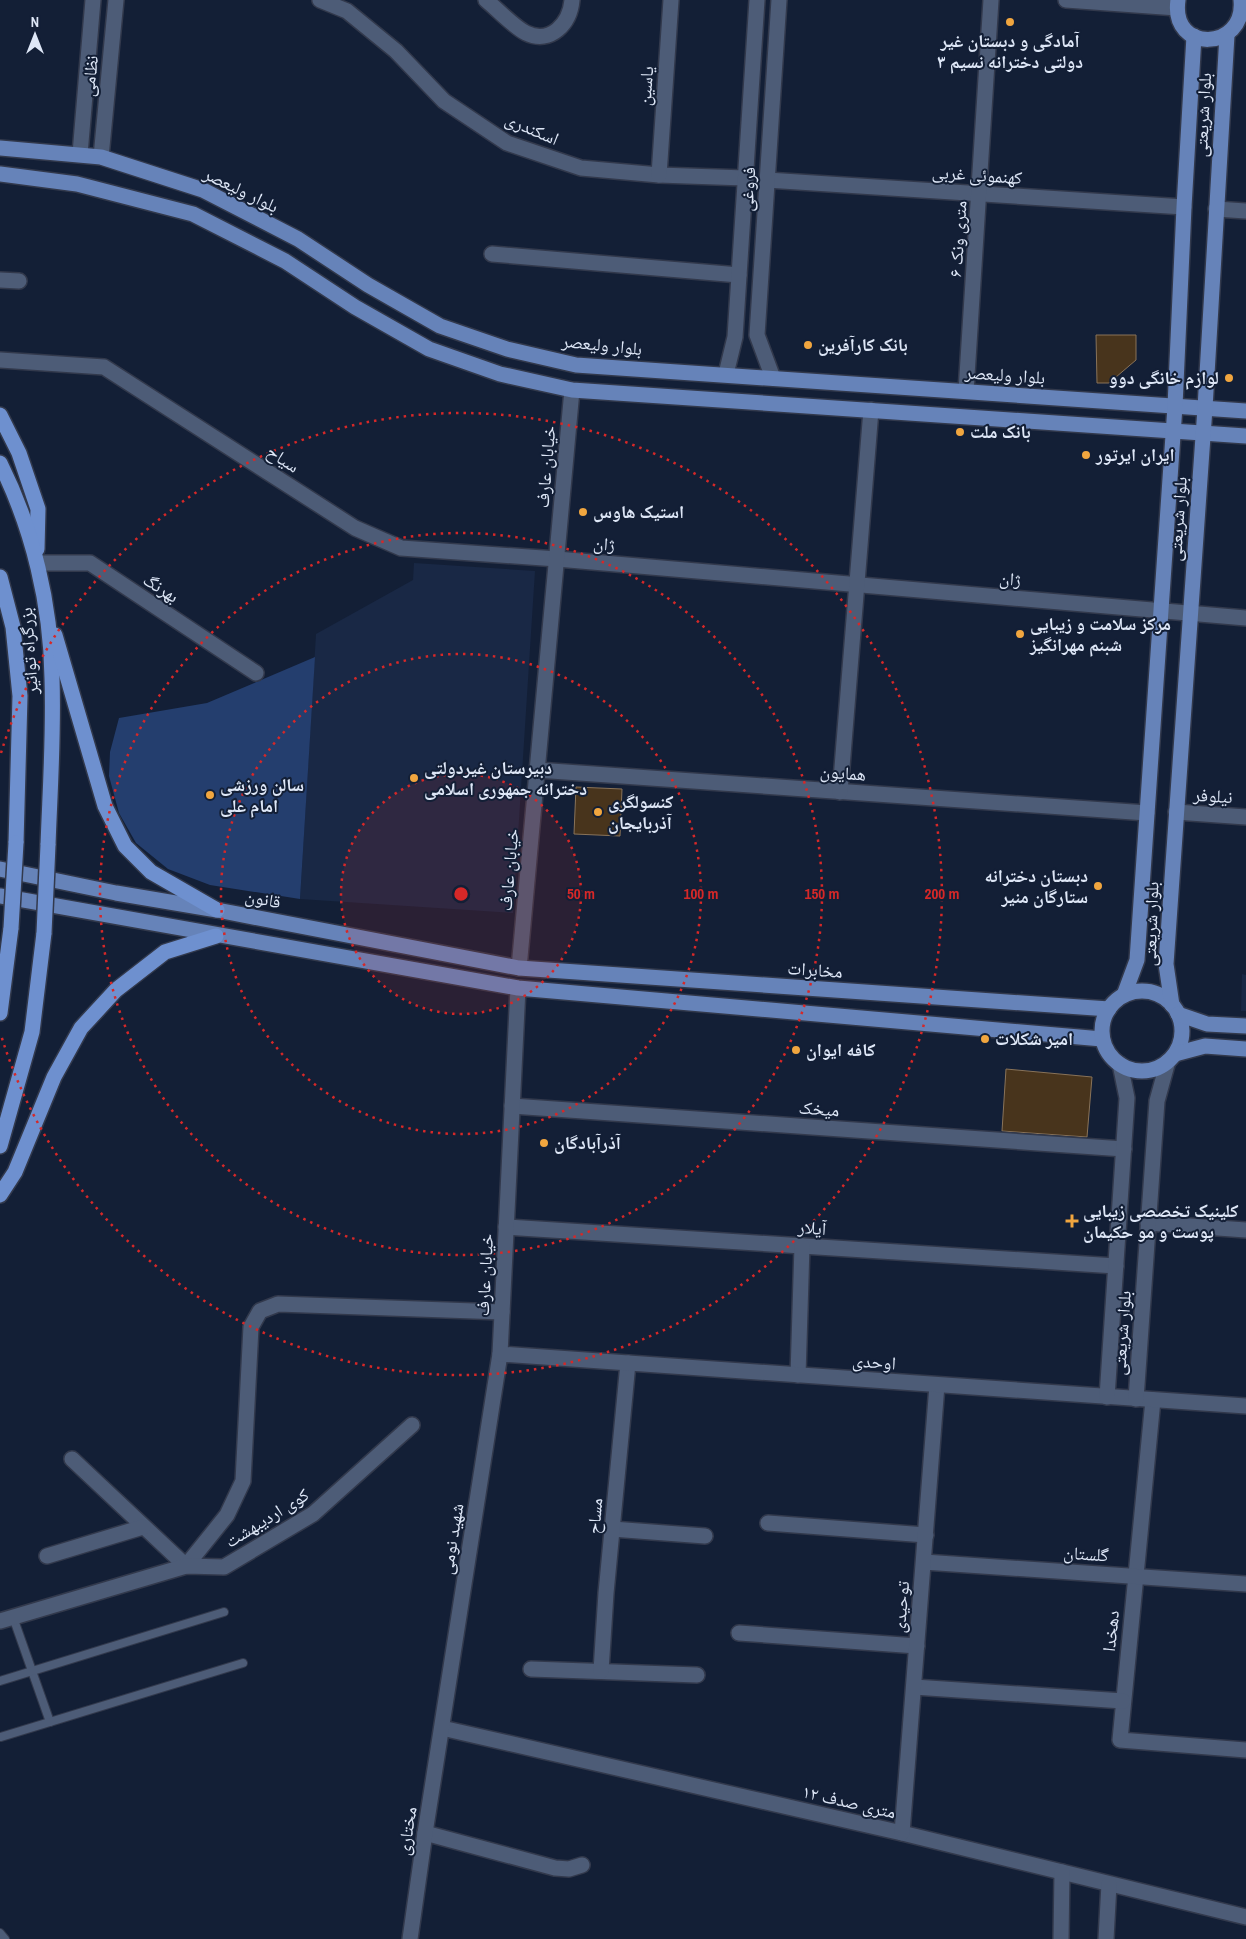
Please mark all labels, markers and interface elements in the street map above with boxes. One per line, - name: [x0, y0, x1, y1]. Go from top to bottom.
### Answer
- north arrow: [10, 10, 60, 60]
- text: N: [31, 13, 39, 31]
- marker: آمادگی و دبستان غیر دولتی دخترانه نسیم ۳: [1004, 16, 1016, 28]
- place label: آمادگی و دبستان غیر دولتی دخترانه نسیم ۳: [937, 28, 1083, 74]
- street label: نظامی: [75, 54, 104, 98]
- street label: یاسین: [632, 65, 659, 107]
- street label: بلوار شریعتى: [1188, 72, 1217, 158]
- street label: اسکندری: [501, 106, 563, 151]
- street label: کهنموئی غربی: [931, 159, 1024, 190]
- street label: بلوار ولیعصر: [199, 160, 283, 218]
- street label: فروغى: [733, 166, 762, 212]
- street label: ۶ متری ونک: [942, 200, 973, 278]
- street label: بلوار ولیعصر: [560, 328, 643, 361]
- place label: بانک کارآفرین: [818, 332, 908, 357]
- marker: بانک کارآفرین: [802, 339, 814, 351]
- street label: بلوار ولیعصر: [963, 359, 1046, 390]
- place label: لوازم خانگی دوو: [1109, 365, 1219, 390]
- marker: لوازم خانگی دوو: [1223, 372, 1235, 384]
- place label: بانک ملت: [970, 419, 1031, 444]
- street label: خیابان عارف: [529, 425, 562, 509]
- marker: بانک ملت: [954, 426, 966, 438]
- street label: سیاح: [262, 439, 304, 478]
- place label: ایران ایرتور: [1095, 442, 1175, 467]
- marker: ایران ایرتور: [1080, 449, 1092, 461]
- street label: بلوار شریعتى: [1162, 476, 1193, 562]
- place label: استیک هاوس: [593, 499, 684, 524]
- marker: استیک هاوس: [577, 506, 589, 518]
- street label: ژان: [592, 530, 616, 557]
- street label: ژان: [998, 565, 1022, 592]
- street label: بهرنگ: [139, 567, 184, 608]
- street label: بزرگراه توانیر: [13, 607, 44, 696]
- place label: مرکز سلامت و زیبایی شبنم مهرانگیز: [1029, 611, 1171, 657]
- marker: مرکز سلامت و زیبایی شبنم مهرانگیز: [1014, 628, 1026, 640]
- place label: دبیرستان غیردولتی دخترانه جمهوری اسلامی: [424, 755, 587, 801]
- street label: همایون: [819, 758, 867, 787]
- place label: سالن ورزشی امام علی: [220, 772, 304, 818]
- marker: دبیرستان غیردولتی دخترانه جمهوری اسلامی: [408, 772, 420, 784]
- street label: نیلوفر: [1192, 782, 1233, 809]
- marker: سالن ورزشی امام علی: [204, 789, 216, 801]
- place label: کنسولگری آذربایجان: [608, 789, 673, 835]
- marker: کنسولگری آذربایجان: [592, 806, 604, 818]
- street label: خیابان عارف: [492, 828, 525, 912]
- place label: دبستان دخترانه ستارگان منیر: [984, 863, 1088, 909]
- marker: دبستان دخترانه ستارگان منیر: [1092, 880, 1104, 892]
- street label: بلوار شریعتى: [1137, 881, 1164, 967]
- street label: قانون: [243, 883, 283, 914]
- text: 50 m: [567, 883, 595, 904]
- text: 100 m: [684, 883, 718, 904]
- text: 150 m: [805, 883, 839, 904]
- text: 200 m: [925, 883, 959, 904]
- centre of rings: [452, 885, 470, 903]
- street label: مخابرات: [787, 955, 843, 984]
- place label: امیر شکلات: [995, 1026, 1073, 1051]
- marker: امیر شکلات: [979, 1033, 991, 1045]
- place label: کافه ایوان: [806, 1037, 875, 1062]
- marker: کافه ایوان: [790, 1044, 802, 1056]
- street label: میخک: [798, 1095, 840, 1122]
- place label: آذرآبادگان: [554, 1130, 621, 1155]
- marker: آذرآبادگان: [538, 1137, 550, 1149]
- place label: کلینیک تخصصی زیبایی پوست و مو حکیمان: [1083, 1198, 1239, 1244]
- street label: آیلار: [796, 1214, 827, 1241]
- marker: کلینیک تخصصی زیبایی پوست و مو حکیمان: [1065, 1214, 1079, 1228]
- street label: خیابان عارف: [470, 1233, 499, 1317]
- street label: بلوار شریعتى: [1106, 1290, 1137, 1376]
- street label: اوحدی: [851, 1348, 897, 1375]
- street label: کوی اردیبهشت: [220, 1482, 314, 1553]
- street label: مساح: [580, 1497, 609, 1535]
- street label: شهید نومی: [434, 1502, 469, 1576]
- street label: گلستان: [1063, 1539, 1110, 1568]
- street label: توحیدی: [886, 1580, 915, 1634]
- street label: دهخدا: [1096, 1609, 1125, 1653]
- street label: ۱۲ متری صدف: [800, 1779, 898, 1824]
- street label: مختاری: [390, 1805, 423, 1857]

